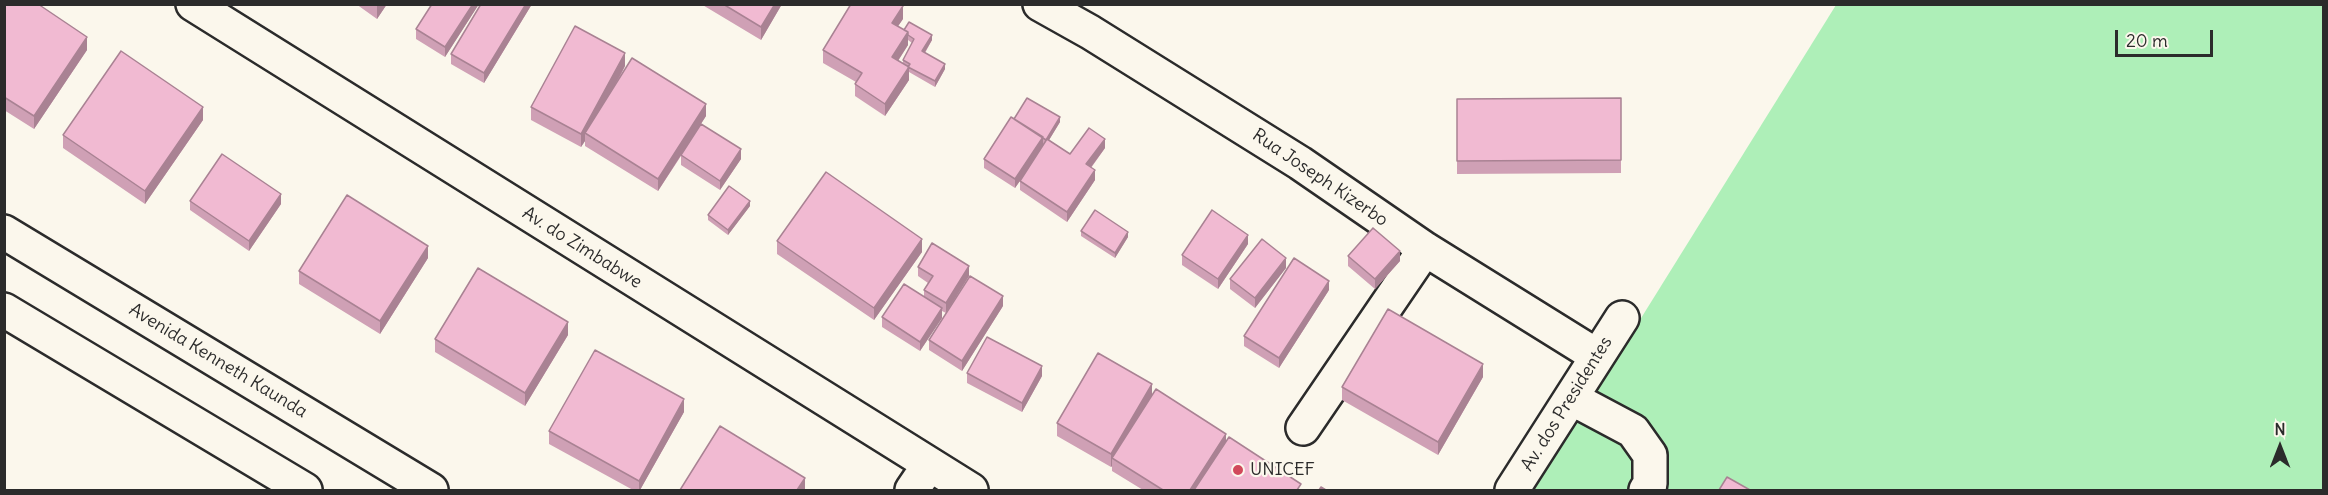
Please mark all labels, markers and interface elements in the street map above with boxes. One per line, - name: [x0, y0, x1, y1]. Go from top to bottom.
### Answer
- scale bar: [2118, 18, 2216, 56]
- text: 20 m: [2126, 29, 2168, 52]
- street label: Rua Joseph Kizerbo: [1248, 125, 1392, 231]
- street label: Av. do Zimbabwe: [518, 203, 646, 293]
- street label: Avenida Kenneth Kaunda: [125, 299, 311, 423]
- street label: Av. dos Presidentes: [1517, 333, 1617, 475]
- north arrow: [2250, 417, 2310, 477]
- text: N: [2274, 419, 2286, 439]
- place label: UNICEF: [1250, 459, 1315, 481]
- marker: UNICEF: [1231, 463, 1245, 477]

